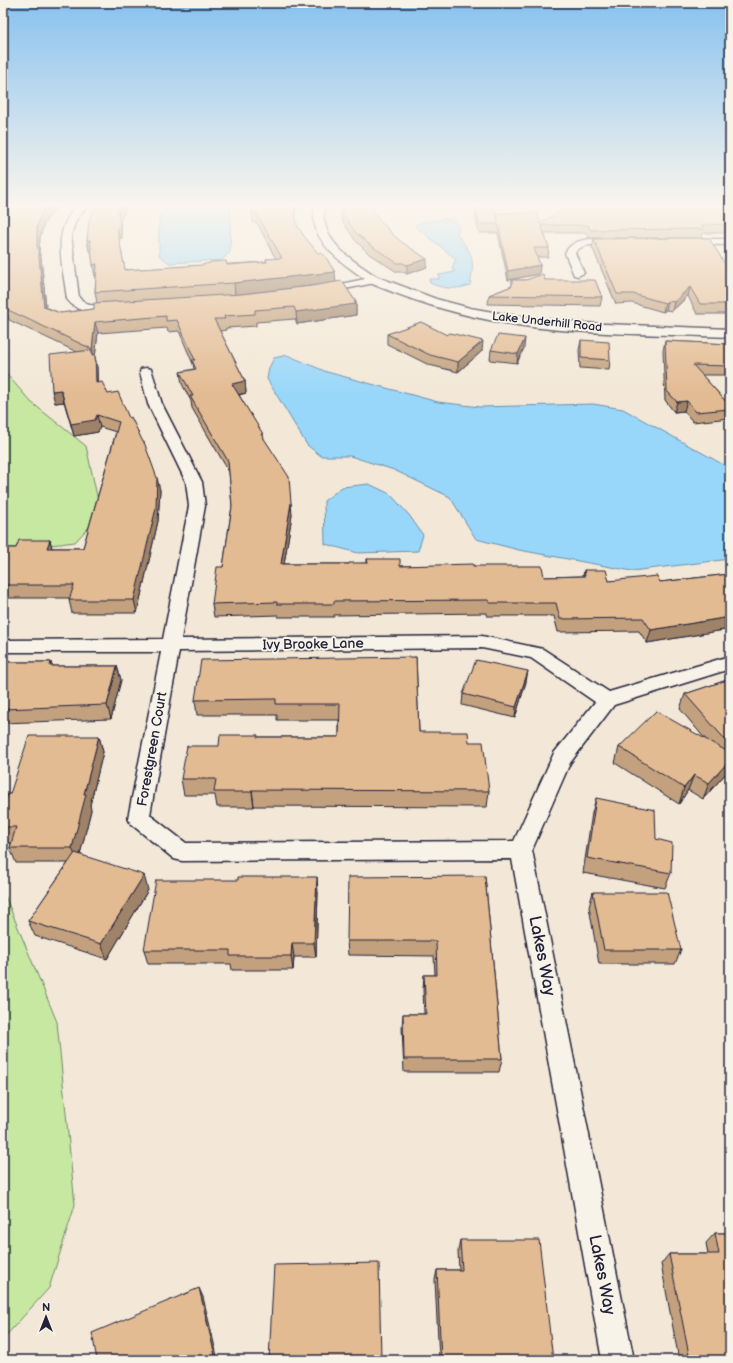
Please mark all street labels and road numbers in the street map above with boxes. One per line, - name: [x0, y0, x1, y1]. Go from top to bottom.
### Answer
- street label: Lake Underhill Road: [491, 309, 603, 335]
- street label: Ivy Brooke Lane: [262, 635, 364, 653]
- street label: Forestgreen Court: [134, 690, 171, 808]
- street label: Lakes Way: [524, 914, 560, 998]
- street label: Lakes Way: [584, 1233, 620, 1317]

